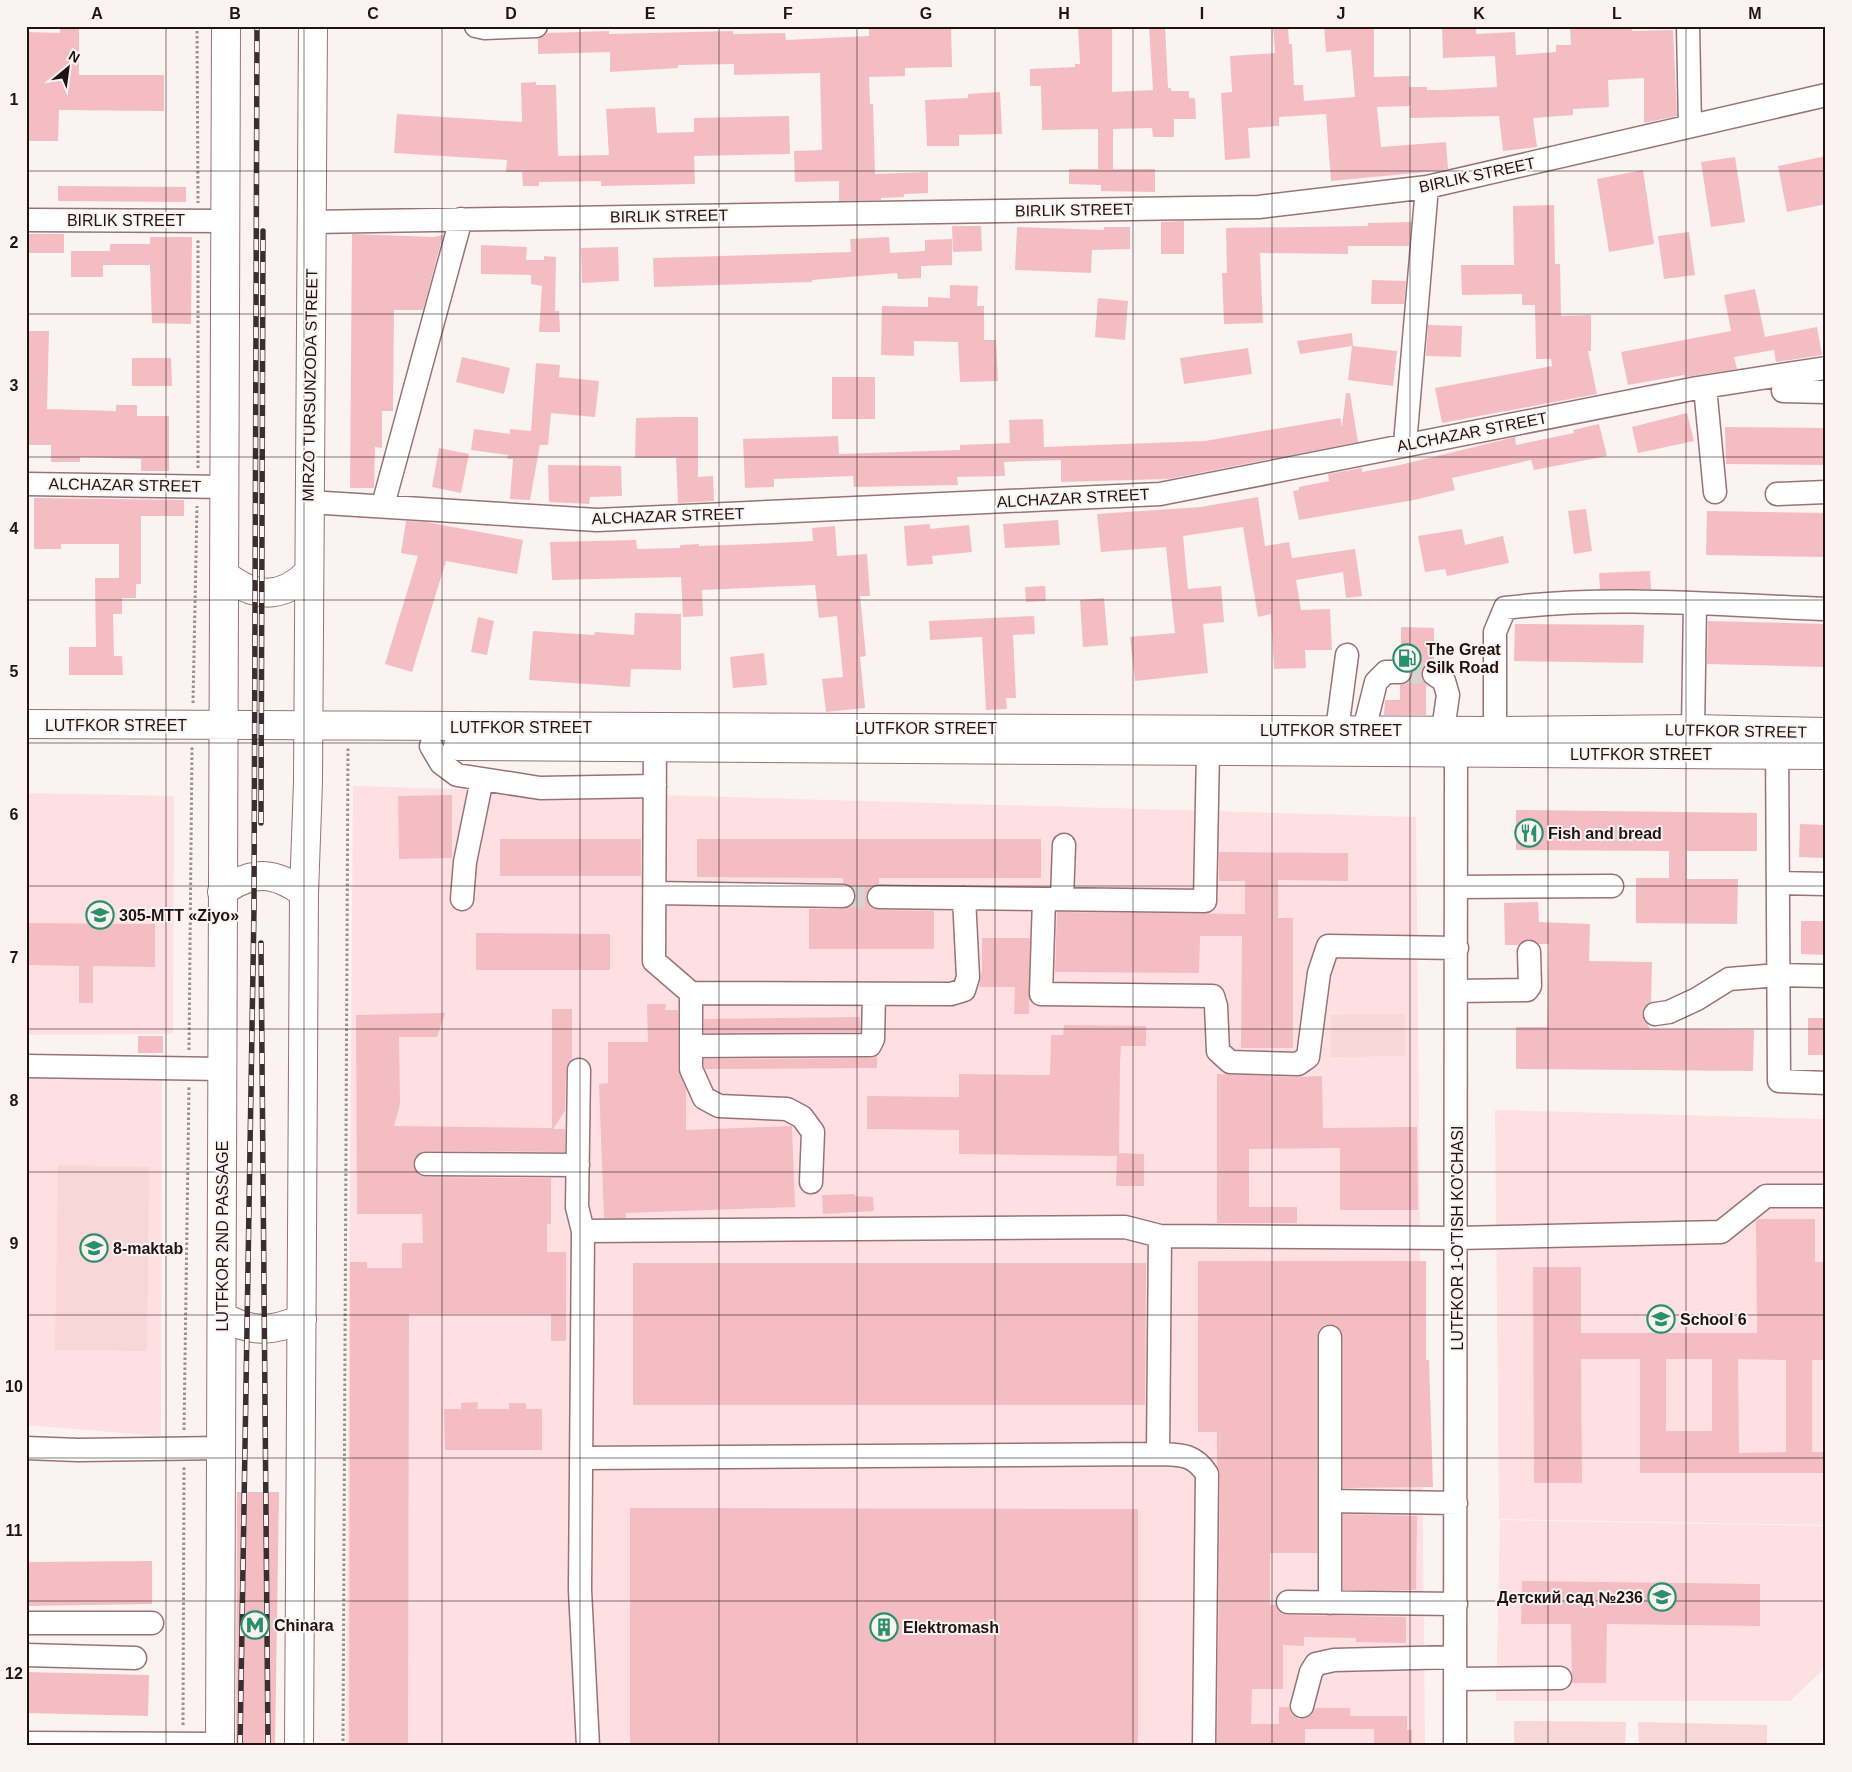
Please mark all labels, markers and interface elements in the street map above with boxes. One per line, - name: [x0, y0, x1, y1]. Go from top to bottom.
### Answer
- text: A: [91, 5, 103, 22]
- text: B: [229, 5, 241, 22]
- text: C: [367, 5, 379, 22]
- text: D: [505, 5, 517, 22]
- text: E: [645, 5, 656, 22]
- text: F: [783, 5, 793, 22]
- text: G: [920, 5, 932, 22]
- text: H: [1058, 5, 1070, 22]
- text: I: [1200, 5, 1204, 22]
- text: J: [1337, 5, 1345, 22]
- text: K: [1473, 5, 1485, 22]
- text: L: [1612, 5, 1622, 22]
- text: M: [1748, 5, 1762, 22]
- north arrow: [42, 42, 92, 92]
- text: N: [66, 47, 83, 66]
- text: 1: [10, 91, 19, 108]
- street label: BIRLIK STREET: [1417, 154, 1537, 196]
- street label: BIRLIK STREET: [1015, 200, 1133, 220]
- street label: BIRLIK STREET: [610, 206, 728, 226]
- street label: BIRLIK STREET: [67, 212, 185, 229]
- text: 2: [10, 234, 19, 251]
- street label: MIRZO TURSUNZODA STREET: [299, 268, 321, 502]
- text: 3: [10, 377, 19, 394]
- street label: ALCHAZAR STREET: [1395, 409, 1549, 455]
- street label: ALCHAZAR STREET: [48, 475, 202, 495]
- street label: ALCHAZAR STREET: [996, 485, 1150, 510]
- street label: ALCHAZAR STREET: [591, 505, 745, 527]
- text: 4: [10, 520, 19, 537]
- place label: The Great Silk Road: [1426, 641, 1501, 676]
- fuel station icon: The Great Silk Road: [1392, 643, 1422, 673]
- text: 5: [10, 663, 19, 680]
- street label: LUTFKOR STREET: [45, 717, 187, 734]
- street label: LUTFKOR STREET: [450, 719, 592, 736]
- street label: LUTFKOR STREET: [855, 720, 997, 737]
- street label: LUTFKOR STREET: [1665, 721, 1807, 741]
- street label: LUTFKOR STREET: [1260, 722, 1402, 739]
- street label: LUTFKOR STREET: [1570, 746, 1712, 763]
- text: 6: [10, 806, 19, 823]
- restaurant icon: Fish and bread: [1514, 818, 1544, 848]
- place label: Fish and bread: [1548, 825, 1662, 842]
- school or university icon: 305-MTT «Ziyo»: [85, 900, 115, 930]
- place label: 305-MTT «Ziyo»: [119, 907, 239, 924]
- text: 7: [10, 949, 19, 966]
- text: 8: [10, 1092, 19, 1109]
- street label: LUTFKOR 1-O'TISH KO'CHASI: [1449, 1126, 1466, 1350]
- street label: LUTFKOR 2ND PASSAGE: [214, 1141, 231, 1331]
- school or university icon: 8-maktab: [79, 1233, 109, 1263]
- text: 9: [10, 1235, 19, 1252]
- place label: 8-maktab: [113, 1240, 183, 1257]
- school or university icon: School 6: [1646, 1304, 1676, 1334]
- place label: School 6: [1680, 1311, 1747, 1328]
- text: 10: [5, 1378, 23, 1395]
- text: 11: [6, 1522, 23, 1539]
- school or university icon: Детский сад №236: [1647, 1582, 1677, 1612]
- place label: Детский сад №236: [1497, 1589, 1643, 1606]
- metro station icon: Chinara: [240, 1610, 270, 1640]
- building icon: Elektromash: [869, 1612, 899, 1642]
- place label: Chinara: [274, 1617, 334, 1634]
- place label: Elektromash: [903, 1619, 999, 1636]
- text: 12: [5, 1665, 23, 1682]

